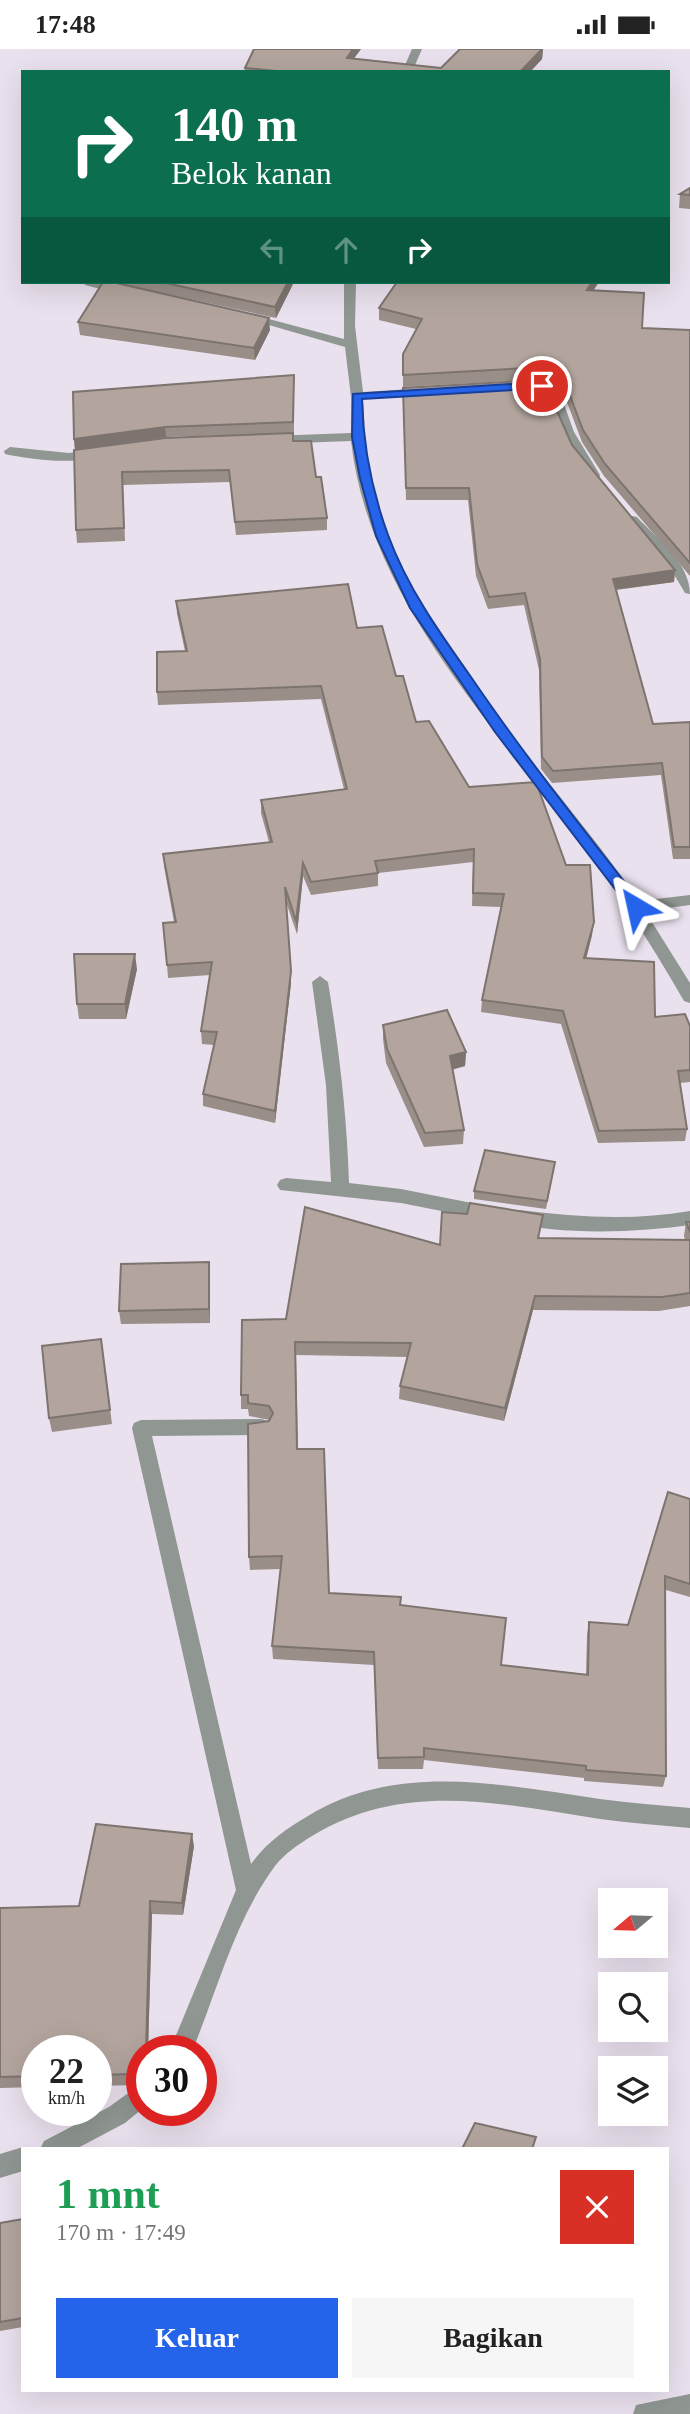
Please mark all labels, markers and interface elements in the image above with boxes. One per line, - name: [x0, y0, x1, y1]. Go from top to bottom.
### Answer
- text: 17:48: [35, 10, 96, 39]
- text: 140 m: [171, 97, 298, 152]
- icon: right: [56, 98, 147, 189]
- text: Belok kanan: [171, 155, 332, 191]
- icon: left: [254, 231, 292, 269]
- icon: ahead: [327, 231, 365, 269]
- icon: right: [400, 231, 438, 269]
- pin: [512, 356, 572, 416]
- icon: arrive: [523, 367, 561, 405]
- position arrow: [599, 870, 673, 944]
- north arrow: [598, 1888, 668, 1958]
- map controls: [598, 1888, 668, 2126]
- button: search: [598, 1972, 668, 2042]
- speed limit sign: 30: [126, 2035, 217, 2126]
- text: 22: [49, 2052, 84, 2091]
- button: layers: [598, 2056, 668, 2126]
- text: km/h: [48, 2088, 85, 2108]
- button: close: [560, 2170, 634, 2244]
- text: 1 mnt: [56, 2171, 160, 2217]
- text: 170 m · 17:49: [56, 2220, 186, 2245]
- button: Keluar: [56, 2298, 338, 2378]
- button: Bagikan: [352, 2298, 634, 2378]

